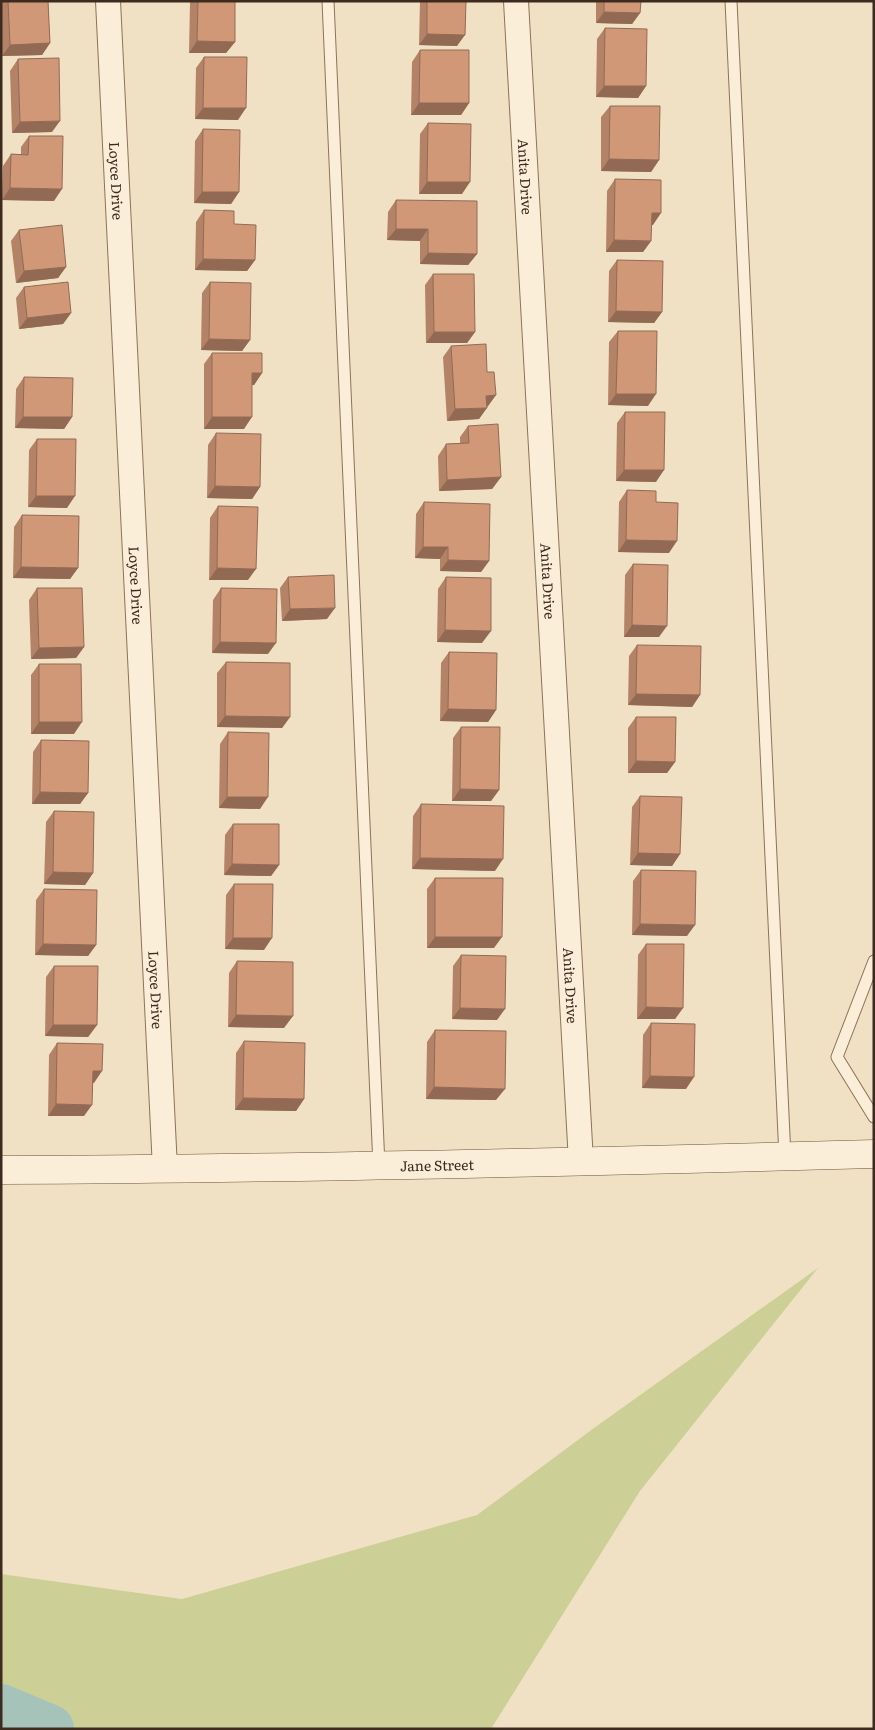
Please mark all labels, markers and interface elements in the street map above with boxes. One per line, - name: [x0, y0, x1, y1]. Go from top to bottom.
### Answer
- street label: Anita Drive: [514, 138, 538, 215]
- street label: Loyce Drive: [105, 141, 129, 220]
- street label: Anita Drive: [536, 542, 561, 620]
- street label: Loyce Drive: [125, 546, 148, 625]
- street label: Anita Drive: [559, 947, 583, 1024]
- street label: Loyce Drive: [144, 950, 168, 1030]
- street label: Jane Street: [400, 1154, 475, 1175]

